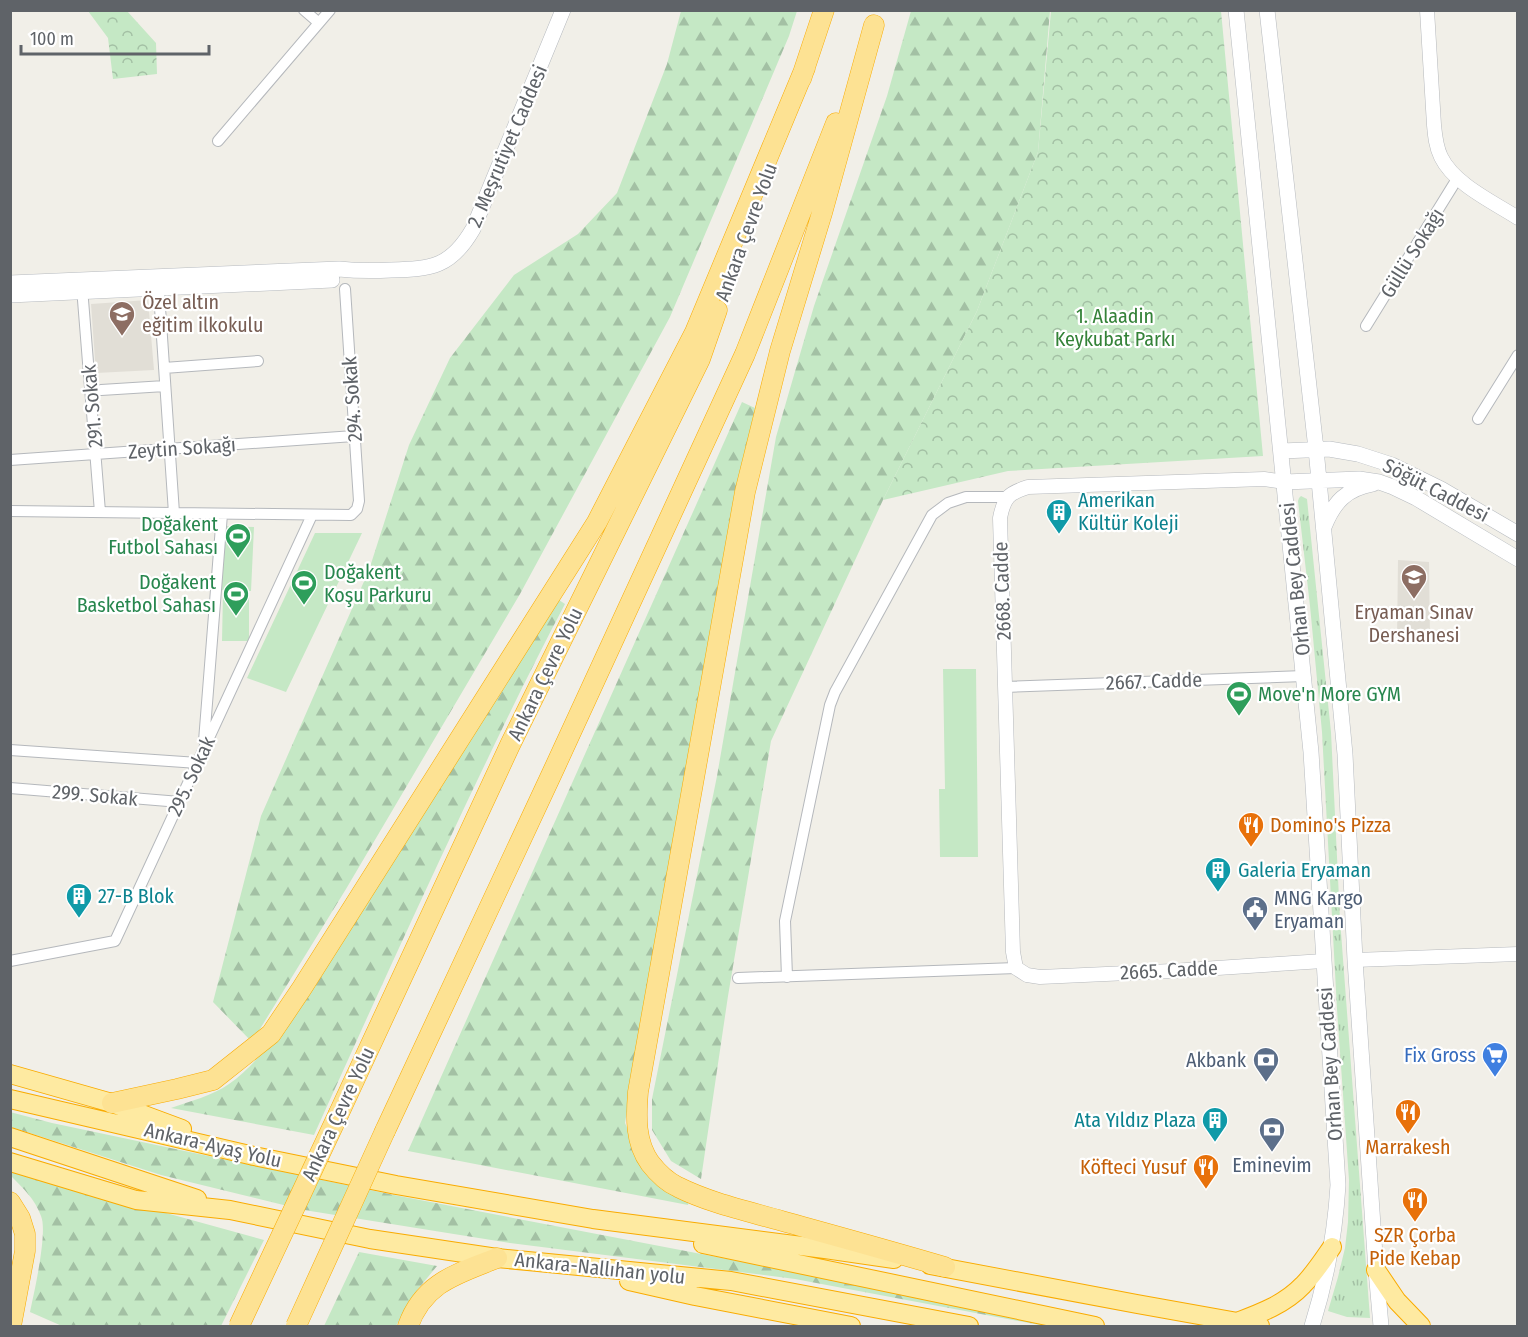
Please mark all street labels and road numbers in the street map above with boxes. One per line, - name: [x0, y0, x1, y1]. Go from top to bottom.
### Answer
- street label: 2. Meşrutiyet Caddesi: [462, 61, 553, 231]
- street label: Ankara Çevre Yolu: [710, 160, 783, 305]
- street label: Güllü Sokağı: [1375, 204, 1449, 302]
- street label: 294. Sokak: [337, 355, 367, 442]
- street label: 291. Sokak: [76, 363, 108, 449]
- street label: Zeytin Sokağı: [127, 432, 237, 464]
- street label: Söğüt Caddesi: [1379, 453, 1493, 527]
- street label: Orhan Bey Caddesi: [1275, 501, 1315, 657]
- street label: 2668. Cadde: [988, 541, 1016, 641]
- street label: Ankara Çevre Yolu: [502, 603, 589, 745]
- street label: 2667. Cadde: [1105, 667, 1203, 695]
- street label: 295. Sokak: [162, 732, 220, 820]
- street label: 299. Sokak: [51, 779, 139, 811]
- street label: 2665. Cadde: [1120, 955, 1218, 985]
- street label: Orhan Bey Caddesi: [1313, 986, 1347, 1142]
- street label: Ankara Çevre Yolu: [296, 1043, 380, 1185]
- street label: Ankara-Ayaş Yolu: [142, 1118, 284, 1173]
- street label: Ankara-Nallıhan yolu: [514, 1247, 686, 1289]

